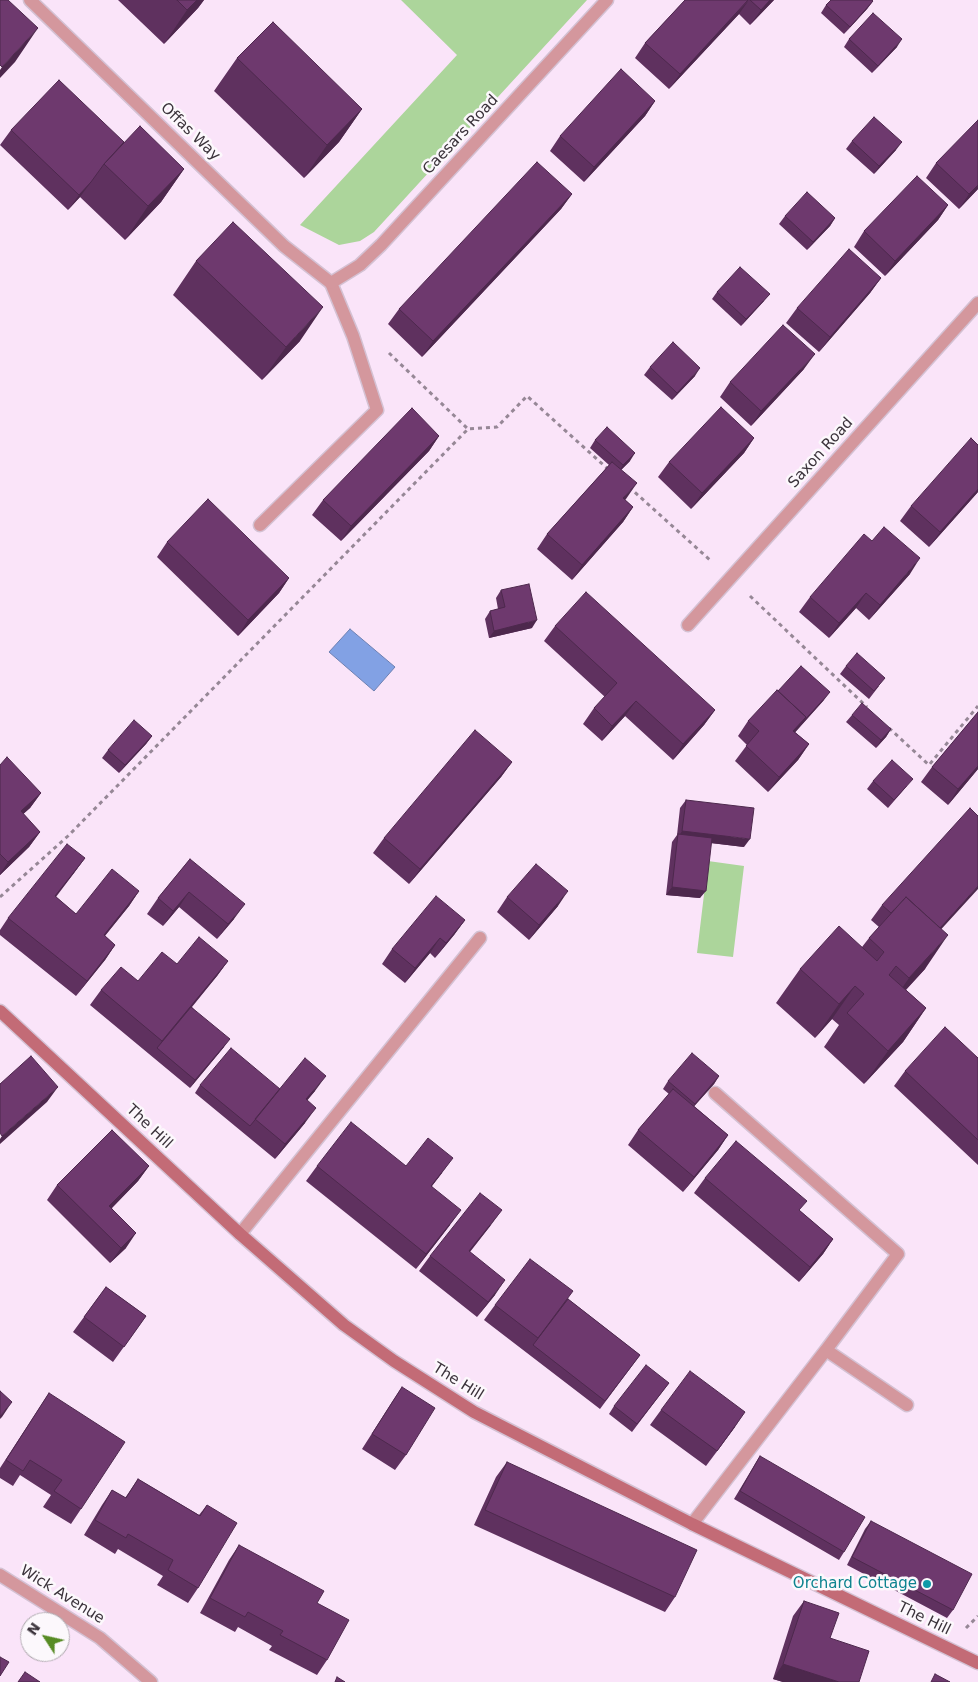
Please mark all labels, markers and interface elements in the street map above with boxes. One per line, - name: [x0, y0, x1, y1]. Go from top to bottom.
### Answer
- street label: Caesars Road: [420, 91, 502, 179]
- street label: Offas Way: [156, 99, 224, 165]
- street label: Saxon Road: [785, 414, 857, 492]
- street label: The Hill: [122, 1101, 176, 1153]
- street label: The Hill: [429, 1359, 487, 1405]
- street label: Wick Avenue: [16, 1562, 108, 1628]
- place label: Orchard Cottage: [793, 1575, 917, 1593]
- marker: Orchard Cottage: [921, 1578, 933, 1590]
- street label: The Hill: [895, 1599, 953, 1639]
- north arrow: [20, 1612, 70, 1662]
- text: N: [24, 1620, 43, 1638]

